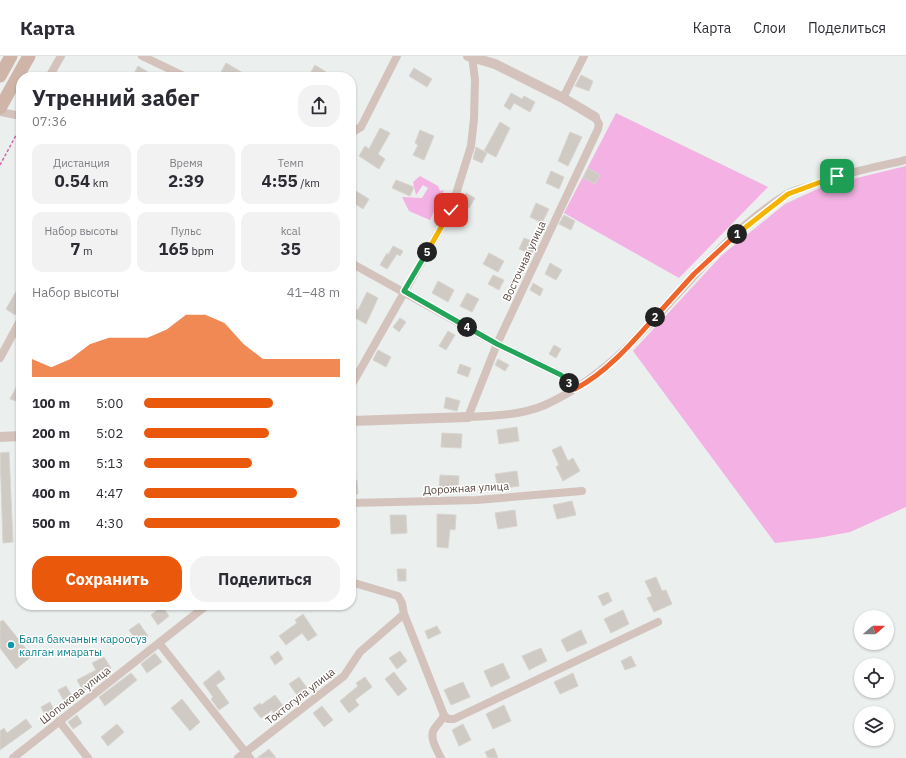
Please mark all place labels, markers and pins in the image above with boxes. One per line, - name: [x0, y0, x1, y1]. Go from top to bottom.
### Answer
- pin: [820, 159, 854, 193]
- pin: [434, 193, 468, 227]
- pin: 1: [727, 224, 747, 244]
- pin: 5: [417, 242, 437, 262]
- pin: 2: [645, 307, 665, 327]
- pin: 4: [457, 317, 477, 337]
- pin: 3: [559, 373, 579, 393]
- place label: Бала бакчанын кароосуз калган имараты: [19, 632, 147, 659]
- marker: Бала бакчанын кароосуз калган имараты: [6, 640, 16, 650]

